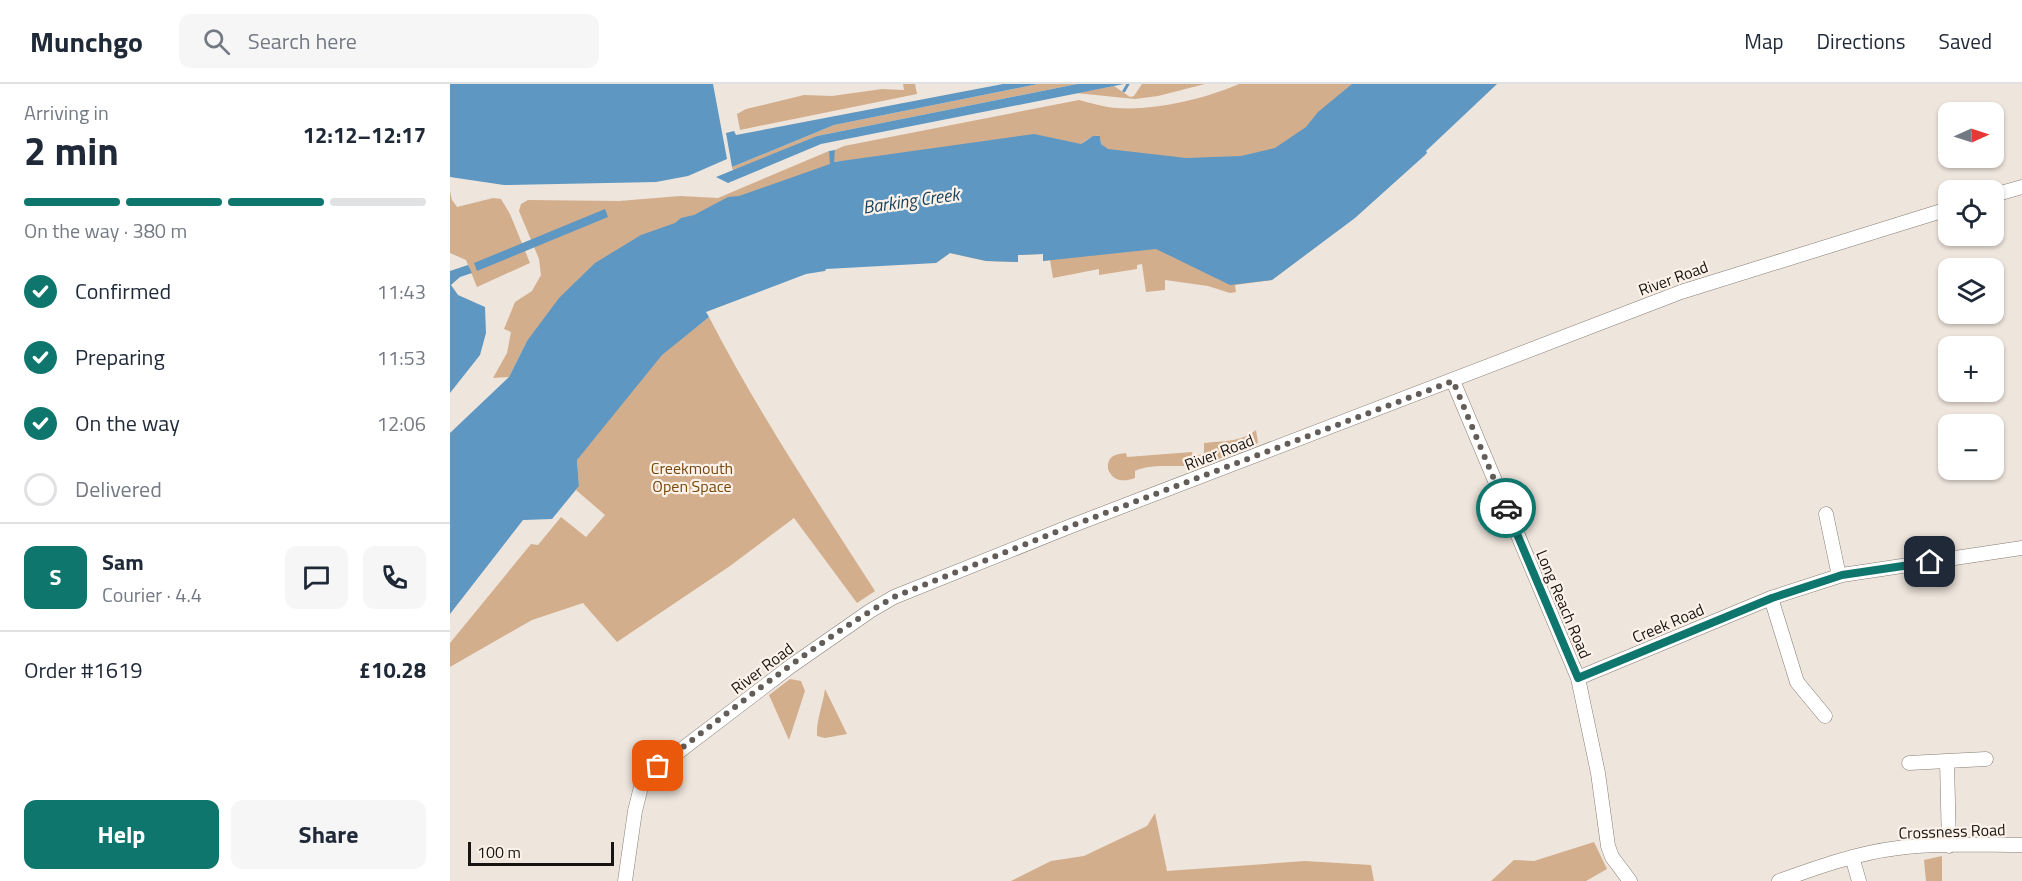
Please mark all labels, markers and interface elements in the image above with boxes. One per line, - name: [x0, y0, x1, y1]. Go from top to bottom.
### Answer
- search box: [179, 14, 599, 68]
- text: Munchgo: [30, 20, 143, 63]
- text: Search here: [248, 24, 357, 58]
- icon: search: [200, 25, 233, 58]
- text: Map: [1744, 25, 1784, 57]
- text: Directions: [1817, 25, 1906, 57]
- text: Saved: [1939, 25, 1992, 57]
- text: Arriving in: [24, 97, 109, 128]
- north arrow: [1938, 102, 2004, 168]
- map controls: [1938, 102, 2004, 480]
- text: 12:12–12:17: [303, 118, 426, 152]
- text: 2 min: [24, 121, 119, 180]
- water label: Barking Creek: [861, 180, 963, 221]
- button: locate: [1938, 180, 2004, 246]
- text: On the way · 380 m: [24, 215, 187, 246]
- street label: River Road: [1635, 254, 1711, 302]
- button: layers: [1938, 258, 2004, 324]
- text: Confirmed: [75, 274, 171, 308]
- icon: check: [24, 275, 57, 308]
- text: 11:43: [377, 276, 426, 307]
- button: +: [1938, 336, 2004, 402]
- text: Preparing: [75, 340, 165, 374]
- icon: check: [24, 341, 57, 374]
- text: 11:53: [377, 342, 426, 373]
- text: On the way: [75, 406, 180, 440]
- icon: check: [24, 407, 57, 440]
- text: 12:06: [377, 408, 426, 439]
- button: −: [1938, 414, 2004, 480]
- street label: River Road: [1181, 428, 1257, 476]
- park label: Creekmouth Open Space: [651, 456, 733, 498]
- text: Delivered: [75, 472, 162, 506]
- courier: [1476, 478, 1536, 538]
- icon: car: [1490, 492, 1523, 525]
- pin: [1904, 536, 1955, 587]
- text: Sam: [102, 545, 144, 579]
- icon: home: [1913, 545, 1946, 578]
- button: chat: [285, 546, 348, 609]
- button: phone: [363, 546, 426, 609]
- street label: Long Reach Road: [1530, 546, 1598, 662]
- text: S: [50, 560, 61, 594]
- text: Courier · 4.4: [102, 579, 202, 610]
- street label: Creek Road: [1628, 597, 1708, 649]
- street label: River Road: [726, 637, 798, 699]
- text: Order #1619: [24, 653, 143, 687]
- text: £10.28: [359, 653, 426, 687]
- pin: [632, 740, 683, 791]
- icon: bag: [641, 749, 674, 782]
- button: Help: [24, 800, 219, 869]
- button: Share: [231, 800, 426, 869]
- street label: Crossness Road: [1898, 817, 2006, 845]
- scale bar: [468, 839, 614, 866]
- text: 100 m: [477, 840, 521, 864]

